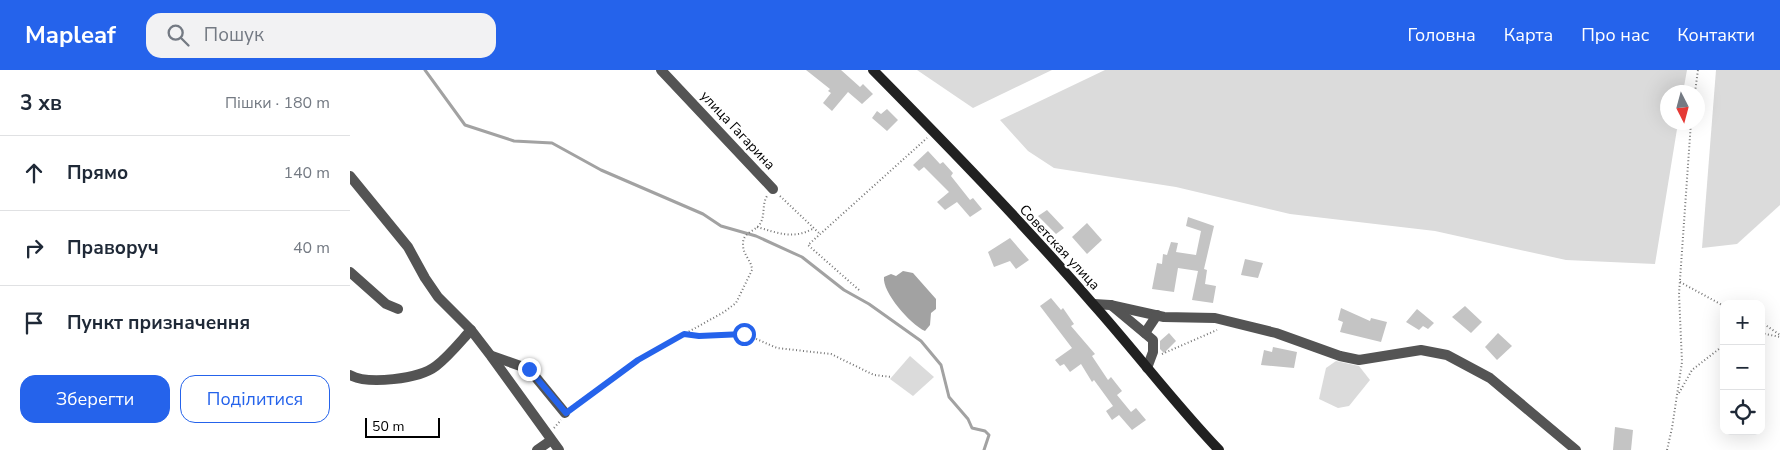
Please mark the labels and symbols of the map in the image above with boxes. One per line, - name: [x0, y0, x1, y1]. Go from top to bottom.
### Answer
- north arrow: [1660, 85, 1705, 130]
- street label: улица Гагарина: [696, 87, 779, 174]
- street label: Советская улица: [1015, 201, 1104, 294]
- route start: [733, 323, 756, 346]
- route end: [518, 358, 541, 381]
- scale bar: [365, 415, 440, 438]

